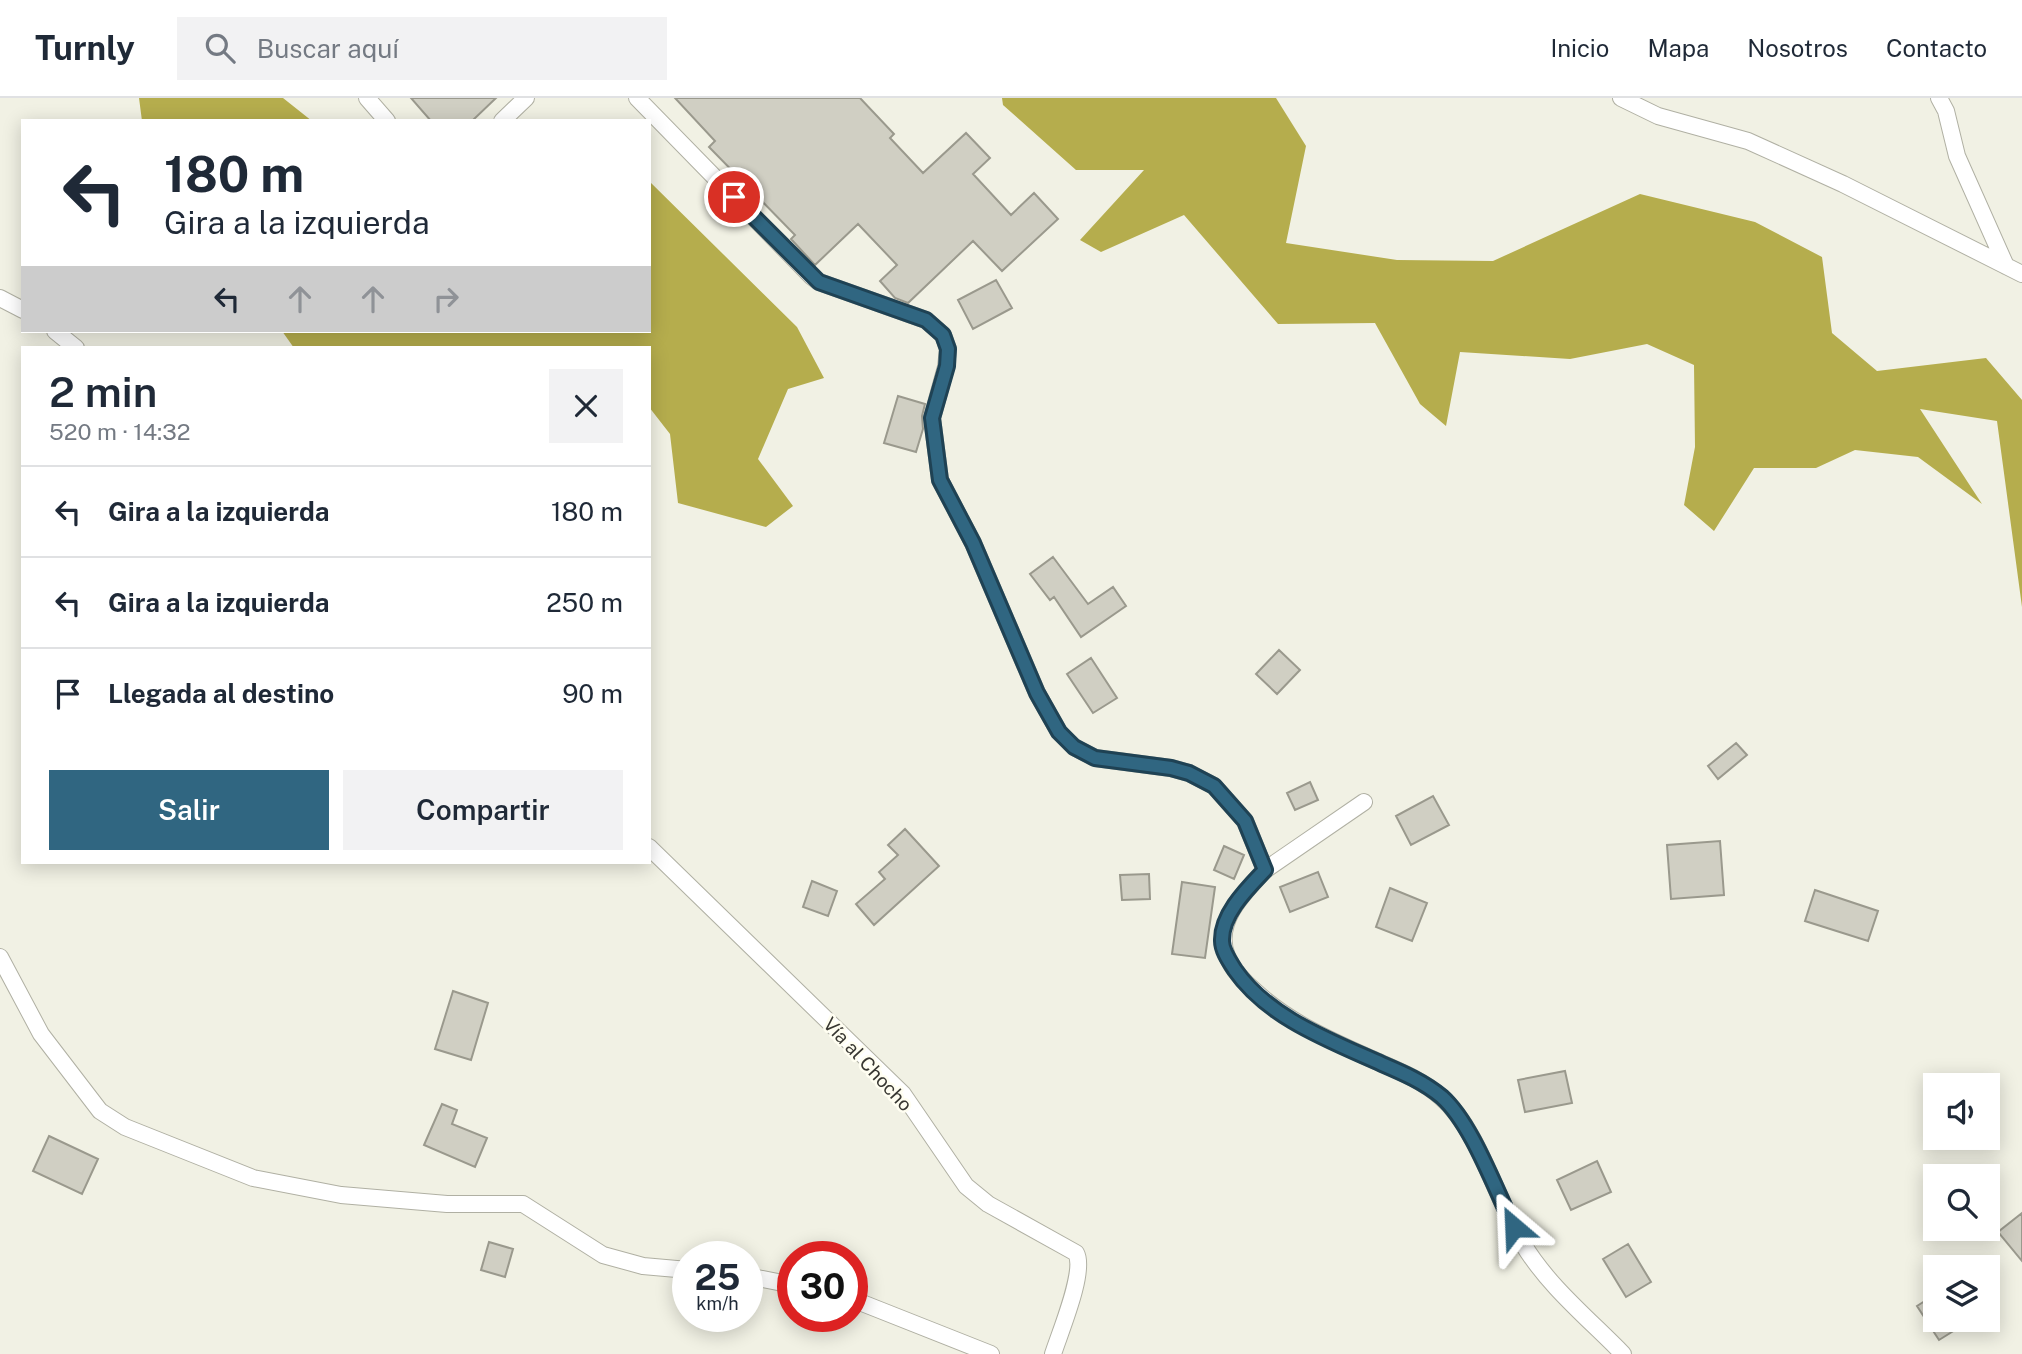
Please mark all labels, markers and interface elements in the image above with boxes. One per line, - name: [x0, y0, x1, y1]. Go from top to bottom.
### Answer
- search box: [177, 17, 667, 80]
- text: Turnly: [35, 29, 135, 67]
- icon: search: [201, 29, 239, 67]
- text: Buscar aquí: [257, 33, 399, 64]
- text: Inicio: [1550, 34, 1609, 62]
- text: Mapa: [1647, 34, 1709, 62]
- text: Nosotros: [1747, 34, 1848, 62]
- text: Contacto: [1886, 34, 1987, 62]
- text: 180 m: [164, 145, 304, 203]
- icon: left: [49, 147, 140, 238]
- pin: [704, 167, 764, 227]
- icon: arrive: [715, 178, 753, 216]
- text: Gira a la izquierda: [164, 204, 430, 241]
- icon: left: [208, 280, 246, 318]
- icon: ahead: [281, 280, 319, 318]
- icon: ahead: [354, 280, 392, 318]
- icon: right: [427, 280, 465, 318]
- text: 2 min: [49, 367, 157, 416]
- button: close: [549, 369, 623, 443]
- text: 520 m · 14:32: [49, 418, 191, 445]
- icon: left: [49, 493, 87, 531]
- text: Gira a la izquierda: [108, 496, 330, 527]
- text: 180 m: [551, 496, 623, 527]
- icon: left: [49, 584, 87, 622]
- text: Gira a la izquierda: [108, 587, 330, 618]
- text: 250 m: [546, 587, 623, 618]
- icon: arrive: [49, 675, 87, 713]
- text: Llegada al destino: [108, 678, 334, 709]
- text: 90 m: [562, 678, 623, 709]
- button: Salir: [49, 770, 329, 850]
- button: Compartir: [343, 770, 623, 850]
- street label: Vía al Chocho: [819, 1013, 917, 1115]
- map controls: [1923, 1073, 2000, 1332]
- button: sound: [1923, 1073, 2000, 1150]
- button: search: [1923, 1164, 2000, 1241]
- position arrow: [1477, 1190, 1551, 1264]
- speed limit sign: 30: [777, 1241, 868, 1332]
- button: layers: [1923, 1255, 2000, 1332]
- text: 25: [695, 1257, 740, 1298]
- text: km/h: [696, 1293, 739, 1314]

